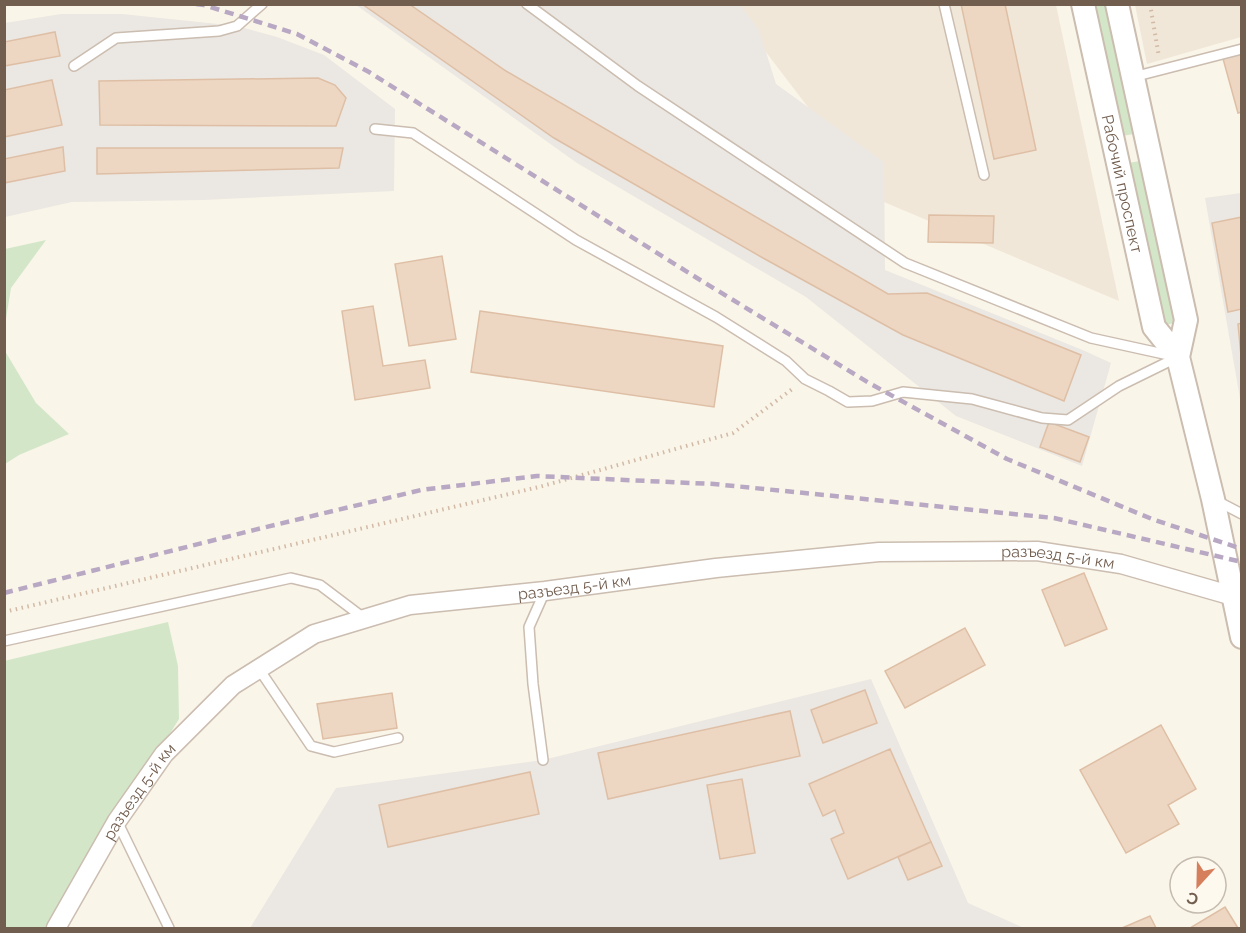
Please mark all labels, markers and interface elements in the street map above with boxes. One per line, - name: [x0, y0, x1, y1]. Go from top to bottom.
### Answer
- street label: Рабочий проспект: [1098, 113, 1147, 255]
- street label: разъезд 5-й км: [1001, 542, 1116, 572]
- street label: разъезд 5-й км: [517, 570, 632, 603]
- street label: разъезд 5-й км: [99, 739, 179, 843]
- north arrow: [1168, 855, 1228, 915]
- text: С: [1184, 888, 1201, 909]

